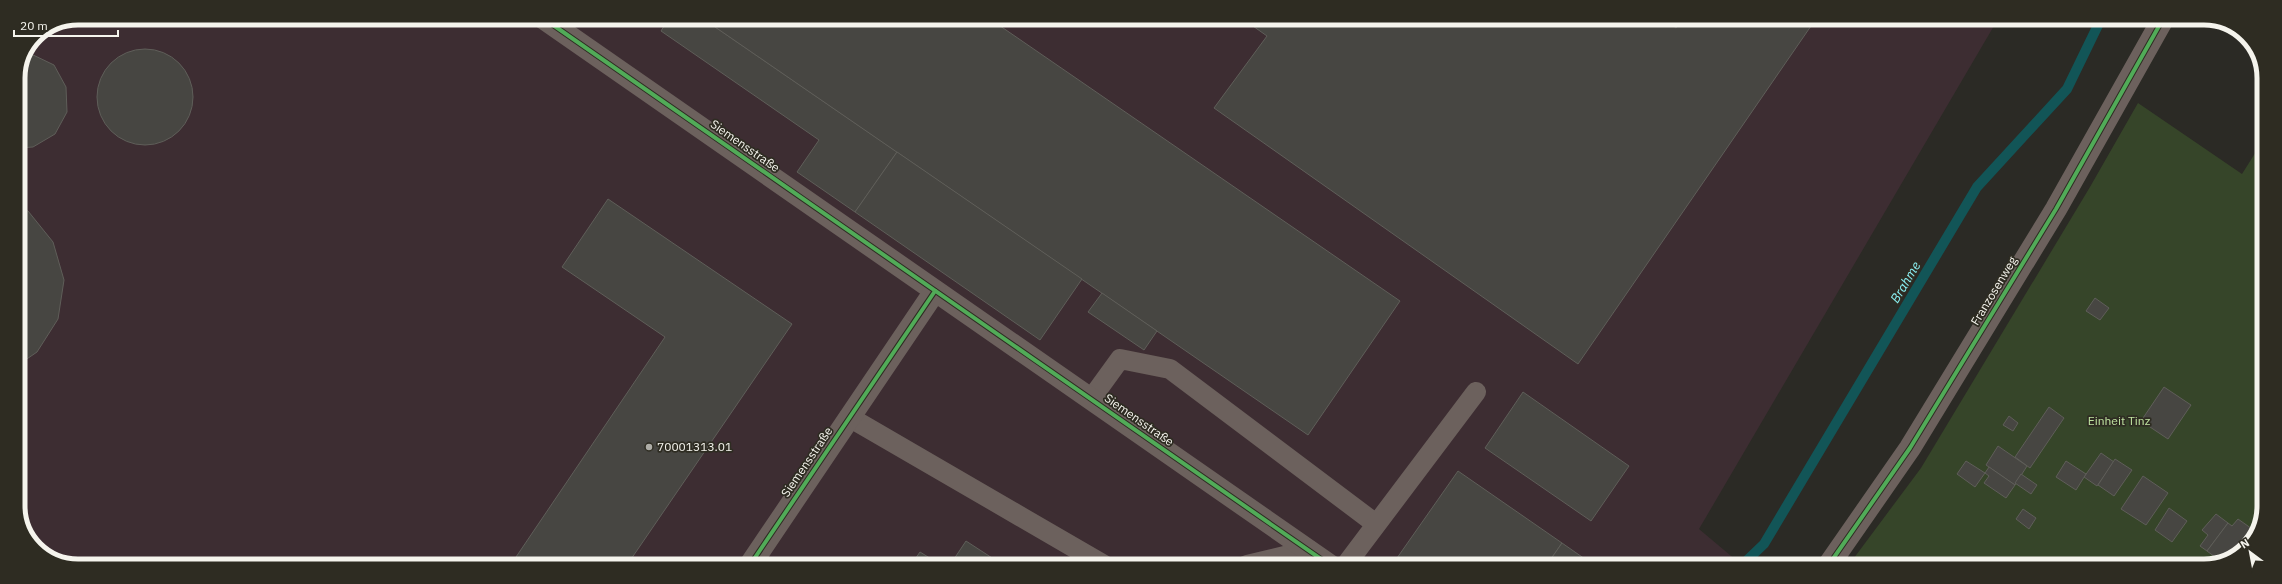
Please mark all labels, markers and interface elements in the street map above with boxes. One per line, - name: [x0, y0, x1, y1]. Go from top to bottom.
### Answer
- scale bar: [14, 12, 118, 38]
- text: 20 m: [20, 18, 48, 33]
- street label: Siemensstraße: [708, 116, 783, 175]
- street label: Franzosenweg: [1967, 253, 2020, 328]
- water label: Brahme: [1886, 258, 1925, 306]
- street label: Siemensstraße: [1102, 390, 1177, 449]
- park label: Einheit Tinz: [2088, 413, 2151, 428]
- street label: Siemensstraße: [778, 424, 836, 500]
- place label: 70001313.01: [657, 439, 732, 454]
- marker: 70001313.01: [644, 442, 654, 452]
- north arrow: [2230, 532, 2270, 572]
- text: N: [2238, 535, 2252, 552]

